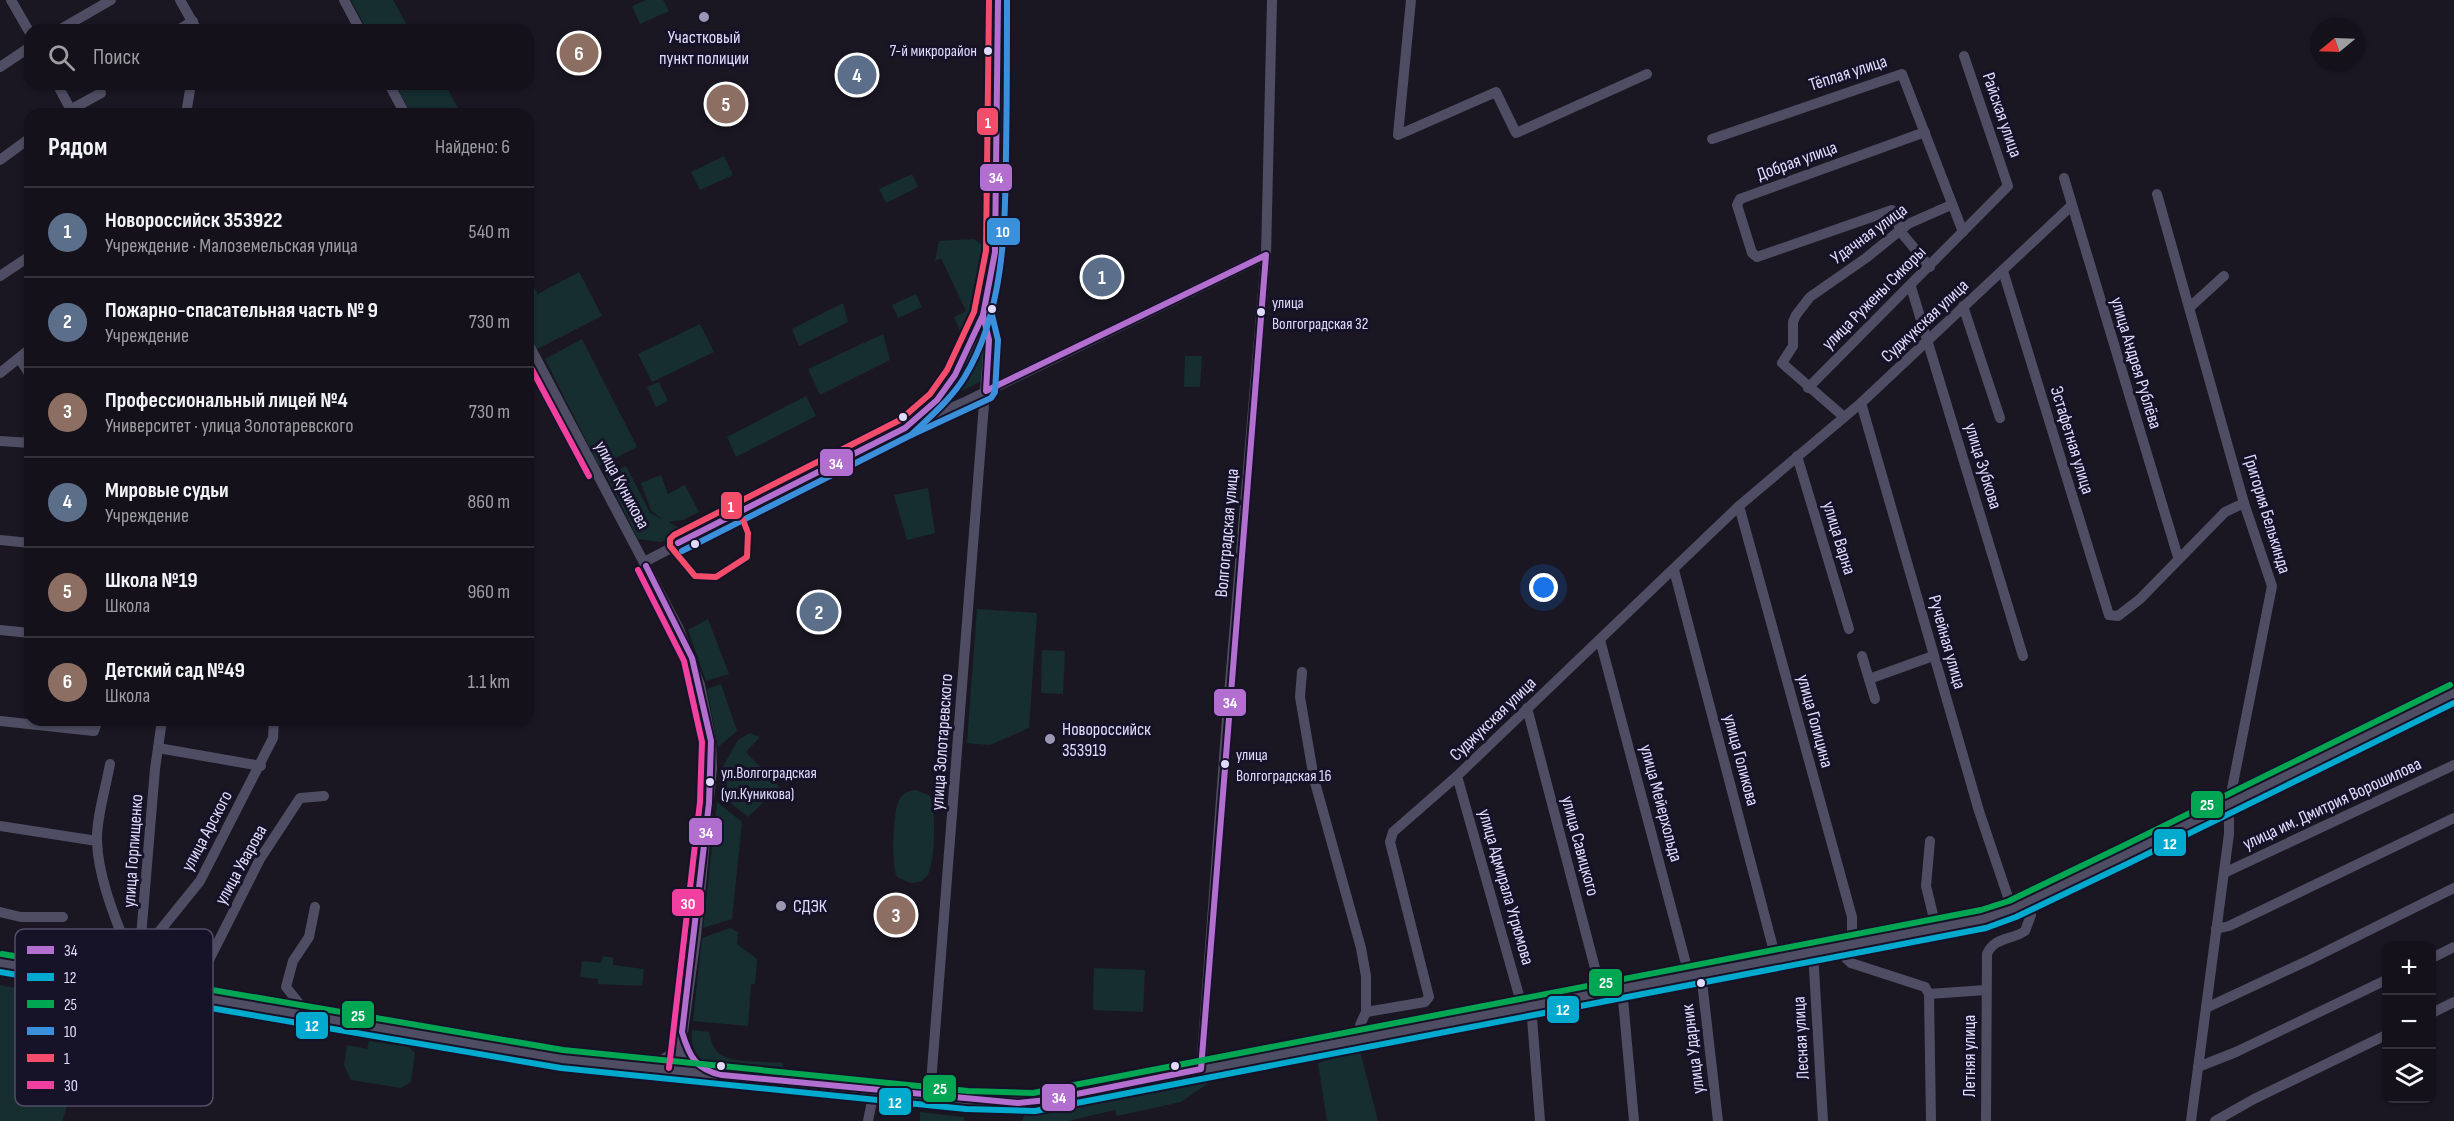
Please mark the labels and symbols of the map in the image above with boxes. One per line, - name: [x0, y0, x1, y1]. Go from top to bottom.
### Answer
- marker: Участковый пункт полиции: [697, 10, 711, 24]
- north arrow: [2310, 18, 2364, 72]
- place label: Участковый пункт полиции: [659, 27, 749, 69]
- pin: 6: [560, 31, 598, 76]
- place label: 7-й микрорайон: [890, 42, 977, 61]
- marker: 7-й микрорайон: [982, 45, 994, 57]
- street label: Тёплая улица: [1806, 51, 1890, 95]
- pin: 4: [838, 52, 876, 98]
- street label: Райская улица: [1978, 70, 2026, 160]
- pin: 5: [706, 82, 746, 126]
- line badge: 1: [976, 107, 999, 136]
- text: 1: [985, 114, 992, 133]
- street label: Добрая улица: [1754, 137, 1840, 185]
- line badge: 34: [979, 163, 1013, 192]
- text: 34: [989, 169, 1004, 188]
- street label: Удачная улица: [1827, 199, 1911, 269]
- line badge: 10: [986, 217, 1021, 246]
- text: 10: [996, 223, 1010, 242]
- street label: улица Ружены Сикоры: [1818, 242, 1930, 354]
- pin: 1: [1082, 254, 1122, 300]
- street label: Суджукская улица: [1877, 275, 1973, 367]
- place label: улица Волгоградская 32: [1272, 294, 1368, 334]
- street label: улица Андрея Рублёва: [2106, 295, 2166, 431]
- unlabelled marker: [986, 303, 998, 315]
- marker: улица Волгоградская 32: [1255, 306, 1267, 318]
- street label: Эстафетная улица: [2046, 383, 2098, 497]
- unlabelled marker: [897, 411, 909, 423]
- street label: улица Зубкова: [1960, 421, 2006, 512]
- street label: улица Куникова: [590, 438, 654, 532]
- line badge: 34: [819, 448, 854, 477]
- street label: Григория Белькинда: [2239, 452, 2295, 576]
- text: 34: [829, 455, 844, 474]
- street label: Волгоградская улица: [1211, 468, 1243, 598]
- line badge: 1: [720, 491, 743, 520]
- text: 1: [728, 498, 735, 517]
- street label: улица Варна: [1818, 499, 1860, 577]
- unlabelled marker: [689, 538, 701, 550]
- your location: [1529, 573, 1558, 602]
- pin: 2: [800, 590, 838, 634]
- street label: Ручейная улица: [1924, 593, 1970, 691]
- street label: улица Голицина: [1792, 672, 1838, 770]
- street label: улица Золотаревского: [927, 673, 957, 811]
- street label: Суджукская улица: [1445, 673, 1541, 765]
- line badge: 34: [1213, 688, 1247, 717]
- text: 34: [1223, 694, 1238, 713]
- street label: улица Голикова: [1719, 712, 1763, 808]
- place label: Новороссийск 353919: [1062, 719, 1151, 761]
- marker: Новороссийск 353919: [1043, 732, 1057, 746]
- street label: улица Мейерхольда: [1635, 742, 1687, 864]
- place label: улица Волгоградская 16: [1236, 746, 1332, 786]
- street label: улица им. Дмитрия Ворошилова: [2239, 753, 2425, 855]
- marker: улица Волгоградская 16: [1219, 758, 1231, 770]
- place label: ул.Волгоградская (ул.Куникова): [721, 764, 817, 804]
- marker: ул.Волгоградская (ул.Куникова): [704, 776, 716, 788]
- street label: улица Арского: [177, 787, 237, 875]
- line badge: 25: [2190, 790, 2224, 819]
- street label: улица Горпищенко: [119, 794, 147, 908]
- street label: улица Савицкого: [1557, 794, 1603, 898]
- text: 25: [2200, 796, 2214, 815]
- street label: улица Адмирала Угрюмова: [1474, 807, 1538, 967]
- line badge: 34: [688, 817, 723, 846]
- street label: улица Уварова: [211, 821, 271, 908]
- text: 34: [699, 824, 714, 843]
- line badge: 12: [2153, 828, 2187, 857]
- text: 12: [2163, 835, 2177, 854]
- line badge: 30: [671, 888, 705, 917]
- pin: 3: [876, 892, 916, 938]
- text: 30: [681, 895, 695, 914]
- place label: СДЭК: [793, 896, 828, 917]
- marker: СДЭК: [774, 899, 788, 913]
- legend: [15, 929, 213, 1106]
- text: 34: [64, 942, 78, 961]
- line badge: 25: [1588, 968, 1623, 997]
- text: 12: [64, 969, 76, 988]
- text: 25: [1599, 974, 1613, 993]
- unlabelled marker: [1695, 977, 1707, 989]
- line badge: 12: [1546, 995, 1580, 1024]
- text: 25: [64, 996, 77, 1015]
- street label: Лесная улица: [1788, 996, 1814, 1080]
- line badge: 25: [341, 1000, 375, 1029]
- text: 12: [1556, 1001, 1570, 1020]
- street label: улица Ударник: [1677, 1003, 1709, 1095]
- text: 25: [351, 1007, 365, 1026]
- line badge: 12: [295, 1011, 329, 1040]
- street label: Летняя улица: [1959, 1015, 1980, 1097]
- text: 12: [305, 1017, 319, 1036]
- text: 10: [64, 1023, 77, 1042]
- text: 1: [64, 1050, 70, 1069]
- unlabelled marker: [715, 1060, 727, 1072]
- unlabelled marker: [1169, 1060, 1181, 1072]
- line badge: 25: [922, 1074, 957, 1103]
- text: 30: [64, 1077, 78, 1096]
- text: 25: [933, 1080, 947, 1099]
- line badge: 34: [1041, 1083, 1076, 1112]
- line badge: 12: [878, 1087, 912, 1116]
- text: 34: [1052, 1089, 1067, 1108]
- text: 12: [888, 1094, 902, 1113]

